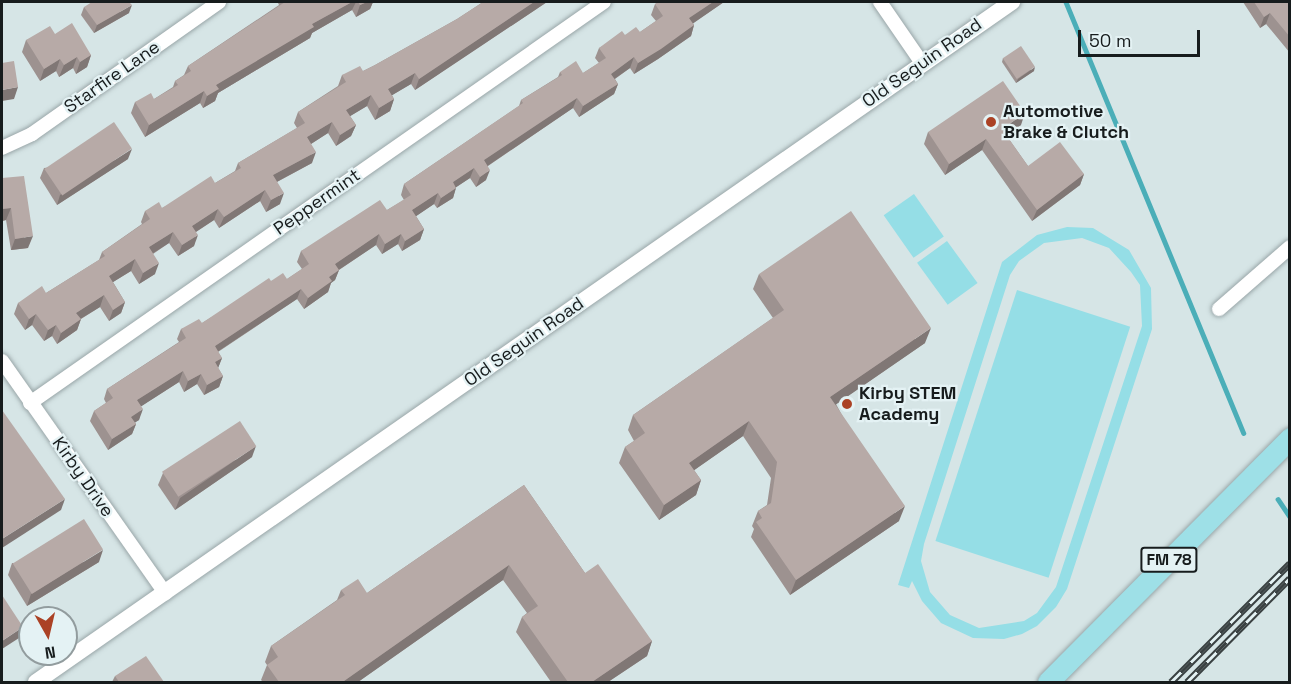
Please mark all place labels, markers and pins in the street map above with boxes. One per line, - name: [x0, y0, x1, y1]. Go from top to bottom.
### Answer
- place label: Automotive Brake & Clutch: [1003, 101, 1129, 144]
- marker: Automotive Brake & Clutch: [984, 115, 998, 129]
- place label: Kirby STEM Academy: [859, 383, 956, 426]
- marker: Kirby STEM Academy: [840, 397, 854, 411]

